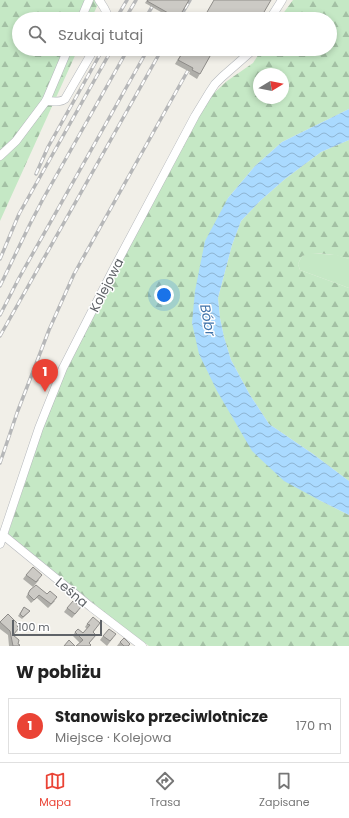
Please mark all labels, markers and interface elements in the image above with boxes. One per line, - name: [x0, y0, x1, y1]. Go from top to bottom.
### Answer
- search box: [12, 12, 337, 56]
- icon: search: [26, 23, 48, 45]
- text: Szukaj tutaj: [58, 24, 143, 45]
- north arrow: [253, 68, 289, 104]
- street label: Kolejowa: [85, 255, 128, 316]
- your location: [154, 285, 174, 305]
- water label: Bóbr: [195, 302, 221, 338]
- pin: 1: [32, 359, 58, 392]
- street label: Leśna: [51, 573, 92, 612]
- scale bar: [12, 618, 102, 637]
- text: 100 m: [18, 619, 50, 635]
- text: W pobliżu: [16, 660, 101, 684]
- text: Stanowisko przeciwlotnicze: [55, 706, 268, 727]
- text: 1: [28, 716, 32, 735]
- text: 170 m: [296, 716, 332, 735]
- text: Miejsce · Kolejowa: [55, 728, 171, 747]
- tab: Mapa: [39, 770, 71, 811]
- tab: Trasa: [150, 770, 180, 811]
- tab: Zapisane: [259, 770, 310, 811]

